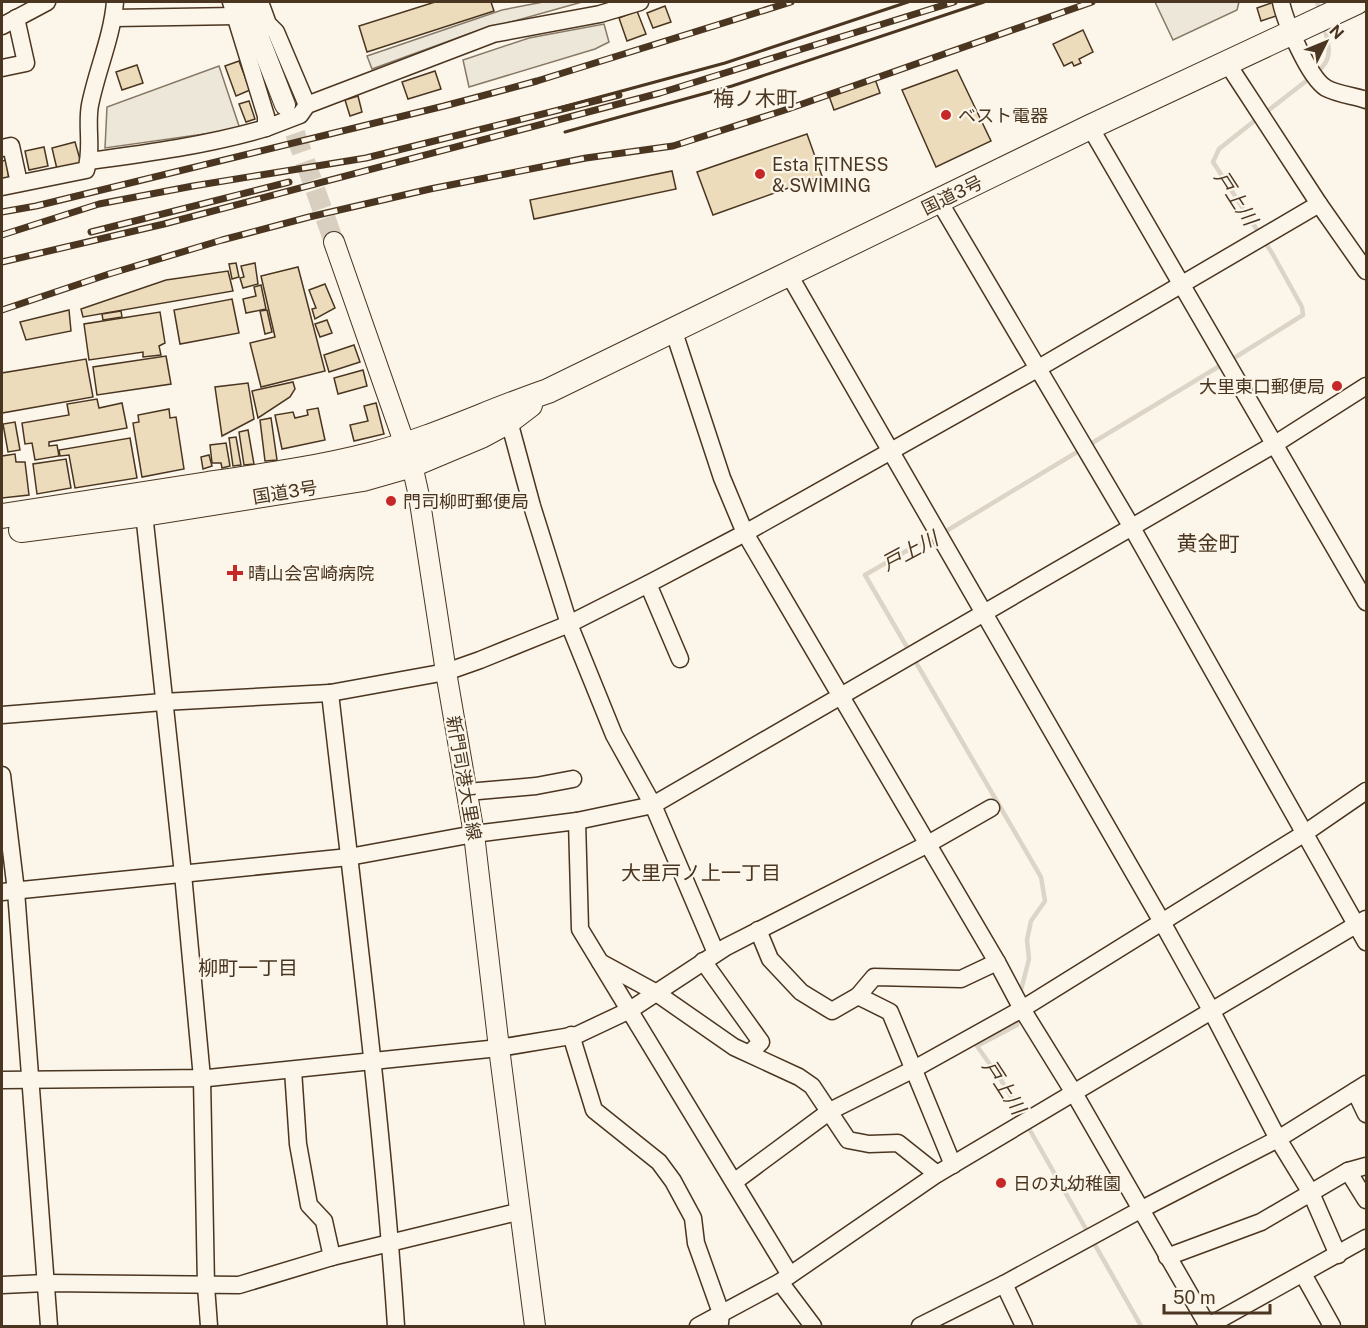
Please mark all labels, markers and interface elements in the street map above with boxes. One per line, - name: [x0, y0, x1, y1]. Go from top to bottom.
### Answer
- north arrow: [1296, 12, 1356, 72]
- text: N: [1325, 21, 1348, 43]
- district label: 梅ノ木町: [713, 86, 797, 111]
- place label: ベスト電器: [958, 105, 1048, 126]
- marker: ベスト電器: [939, 108, 953, 122]
- place label: Esta FITNESS & SWIMING: [772, 154, 889, 196]
- water label: 戸上川: [1210, 166, 1263, 231]
- marker: Esta FITNESS & SWIMING: [753, 167, 767, 181]
- street label: 国道3号: [918, 171, 986, 219]
- place label: 大里東口郵便局: [1199, 376, 1325, 397]
- marker: 大里東口郵便局: [1330, 379, 1344, 393]
- street label: 国道3号: [251, 477, 319, 507]
- place label: 門司柳町郵便局: [403, 491, 529, 512]
- marker: 門司柳町郵便局: [384, 494, 398, 508]
- water label: 戸上川: [878, 525, 944, 576]
- district label: 黄金町: [1177, 531, 1240, 556]
- place label: 晴山会宮崎病院: [248, 563, 374, 584]
- marker: 晴山会宮崎病院: [226, 564, 244, 582]
- street label: 新門司港大里線: [443, 714, 485, 842]
- district label: 大里戸ノ上一丁目: [621, 861, 781, 885]
- district label: 柳町一丁目: [198, 956, 298, 980]
- water label: 戸上川: [978, 1055, 1031, 1120]
- place label: 日の丸幼稚園: [1013, 1173, 1121, 1194]
- marker: 日の丸幼稚園: [994, 1176, 1008, 1190]
- scale bar: [1164, 1277, 1270, 1315]
- text: 50 m: [1173, 1287, 1216, 1308]

